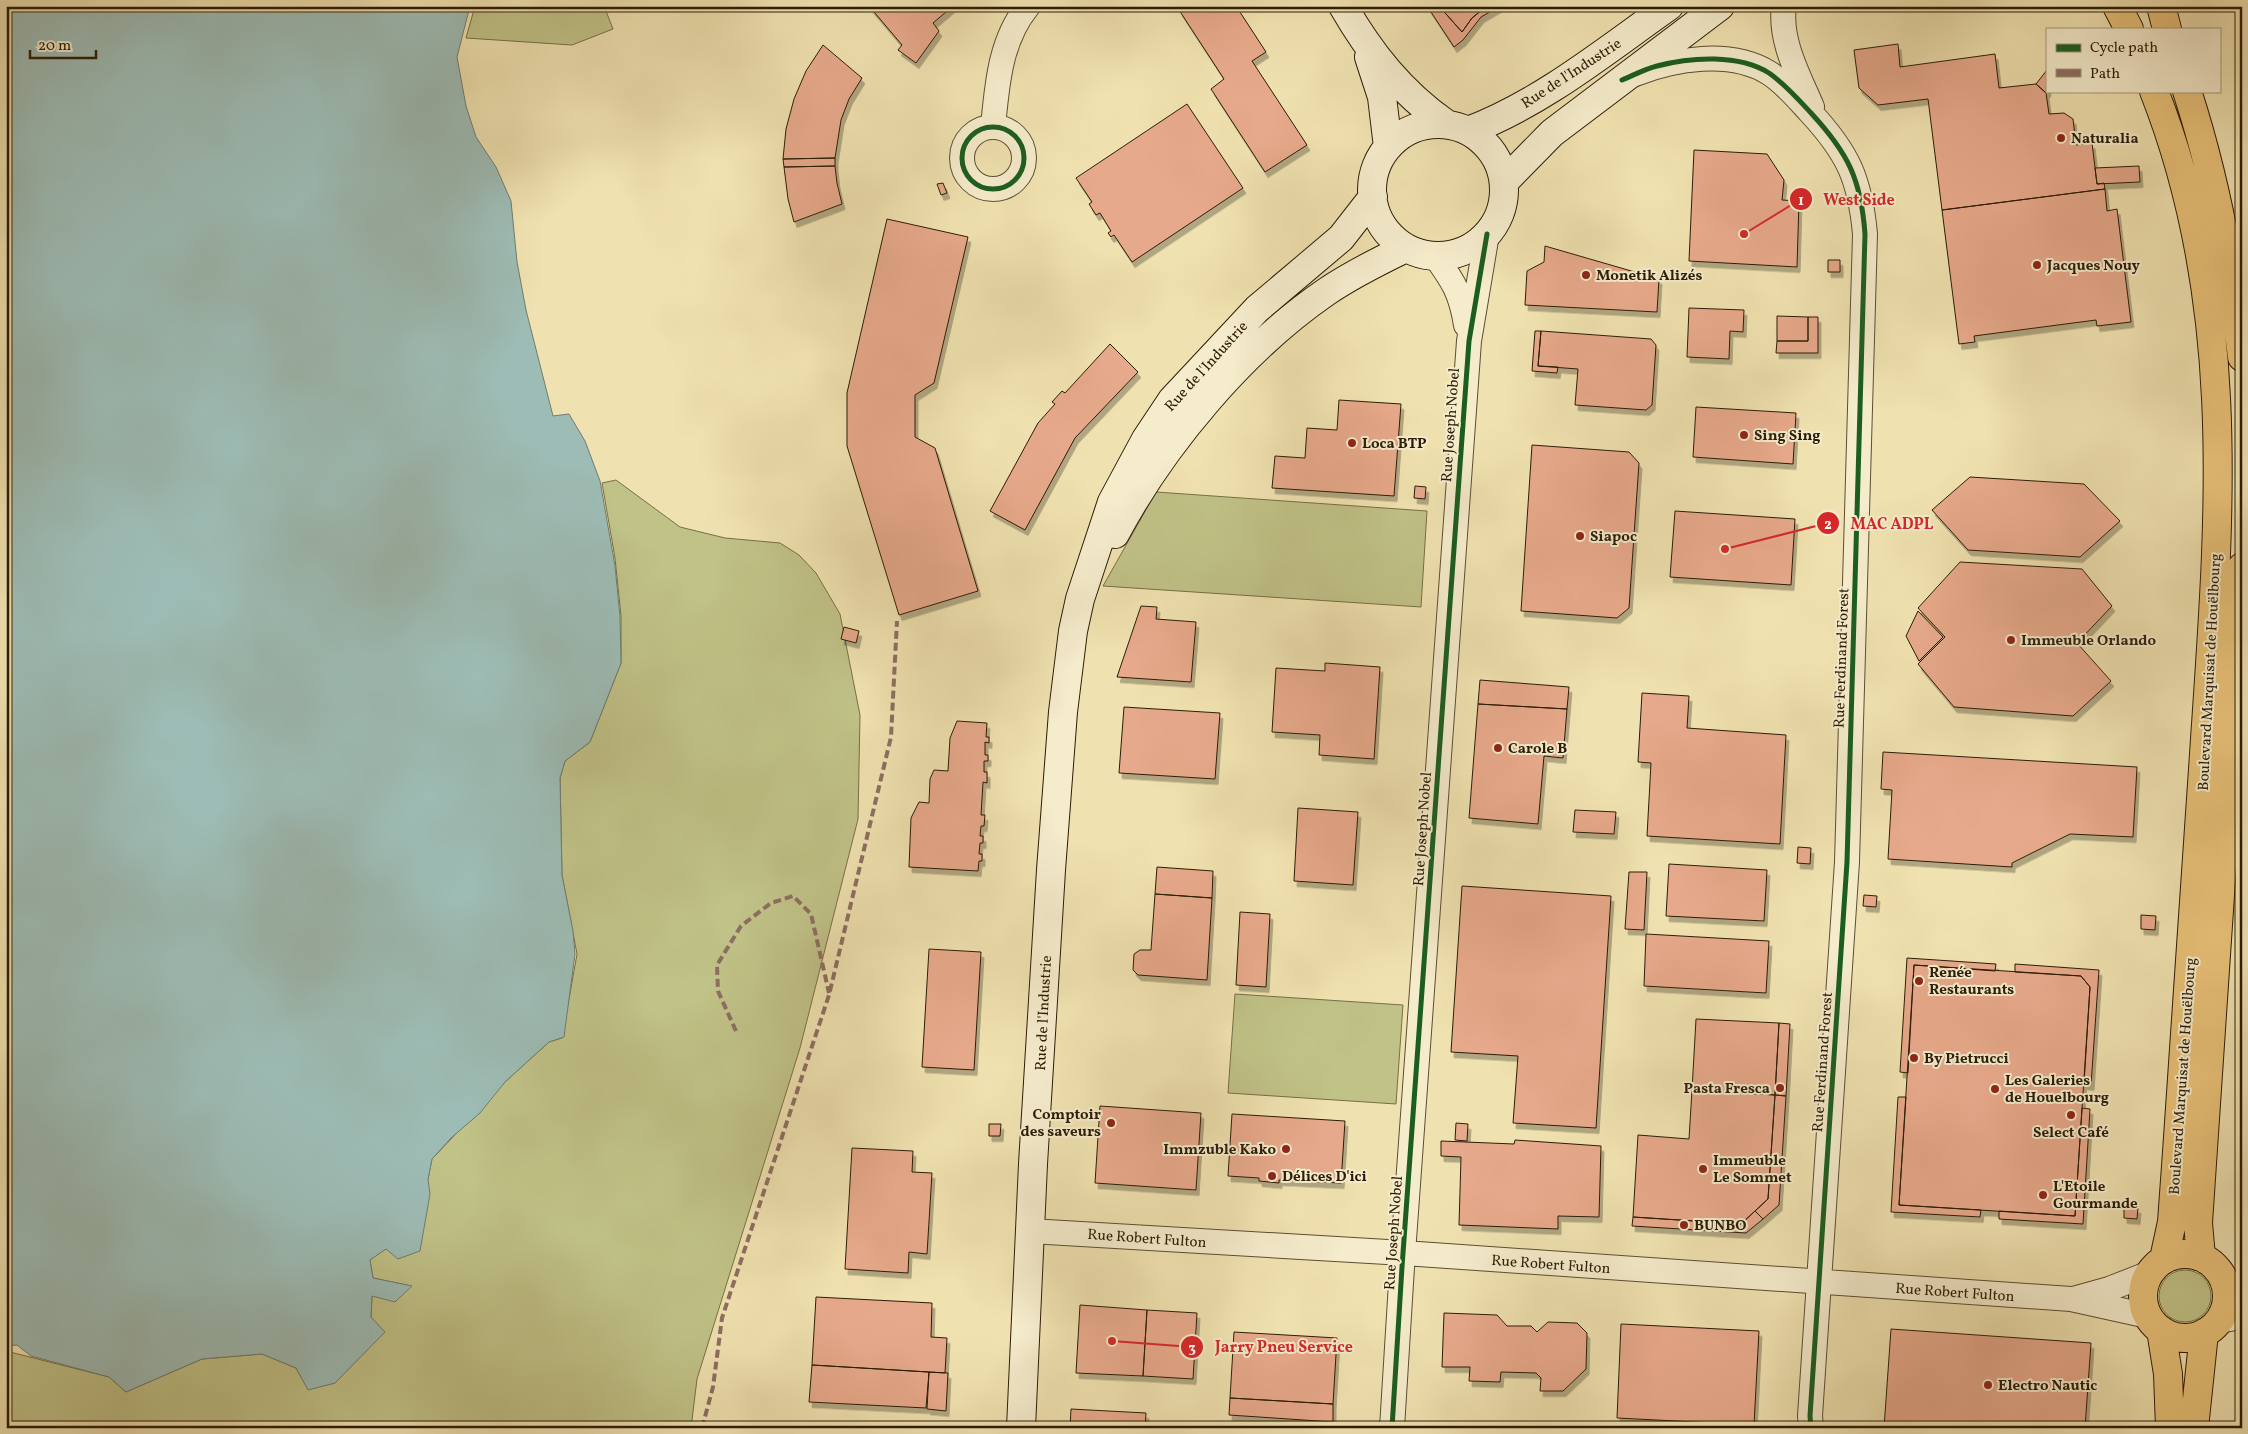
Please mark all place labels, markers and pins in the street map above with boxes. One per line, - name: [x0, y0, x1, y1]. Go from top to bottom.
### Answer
- place label: Naturalia: [2071, 129, 2139, 150]
- marker: Naturalia: [2055, 132, 2067, 144]
- callout: West Side: [1788, 184, 1905, 215]
- place label: Jacques Nouy: [2046, 256, 2141, 277]
- marker: Jacques Nouy: [2031, 259, 2043, 271]
- place label: Monetik Alizés: [1596, 266, 1702, 287]
- marker: Monetik Alizés: [1580, 269, 1592, 281]
- place label: Sing Sing: [1754, 426, 1821, 447]
- marker: Sing Sing: [1738, 429, 1750, 441]
- place label: Loca BTP: [1362, 434, 1427, 455]
- marker: Loca BTP: [1346, 437, 1358, 449]
- callout: MAC ADPL: [1816, 508, 1944, 539]
- place label: Siapoc: [1590, 527, 1637, 548]
- marker: Siapoc: [1574, 530, 1586, 542]
- place label: Immeuble Orlando: [2021, 631, 2156, 652]
- marker: Immeuble Orlando: [2005, 634, 2017, 646]
- place label: Carole B: [1508, 739, 1567, 760]
- marker: Carole B: [1492, 742, 1504, 754]
- place label: Renée Restaurants: [1929, 963, 2014, 1001]
- marker: Renée Restaurants: [1913, 975, 1925, 987]
- place label: By Pietrucci: [1924, 1049, 2009, 1070]
- marker: By Pietrucci: [1908, 1052, 1920, 1064]
- place label: Les Galeries de Houelbourg: [2005, 1071, 2109, 1109]
- place label: Pasta Fresca: [1683, 1079, 1770, 1100]
- marker: Pasta Fresca: [1774, 1082, 1786, 1094]
- marker: Les Galeries de Houelbourg: [1989, 1083, 2001, 1095]
- place label: Comptoir des saveurs: [1021, 1105, 1101, 1143]
- marker: Select Café: [2065, 1109, 2077, 1121]
- marker: Comptoir des saveurs: [1105, 1117, 1117, 1129]
- place label: Select Café: [2033, 1123, 2109, 1144]
- place label: Immzuble Kako: [1163, 1140, 1276, 1161]
- marker: Immzuble Kako: [1280, 1143, 1292, 1155]
- place label: Immeuble Le Sommet: [1713, 1151, 1792, 1189]
- marker: Immeuble Le Sommet: [1697, 1163, 1709, 1175]
- place label: Délices D'ici: [1282, 1167, 1367, 1188]
- marker: Délices D'ici: [1266, 1170, 1278, 1182]
- place label: L'Etoile Gourmande: [2053, 1177, 2138, 1215]
- marker: L'Etoile Gourmande: [2037, 1189, 2049, 1201]
- place label: BUNBO: [1694, 1216, 1747, 1237]
- marker: BUNBO: [1678, 1219, 1690, 1231]
- callout: Jarry Pneu Service: [1180, 1331, 1363, 1362]
- place label: Electro Nautic: [1998, 1376, 2097, 1397]
- marker: Electro Nautic: [1982, 1379, 1994, 1391]

